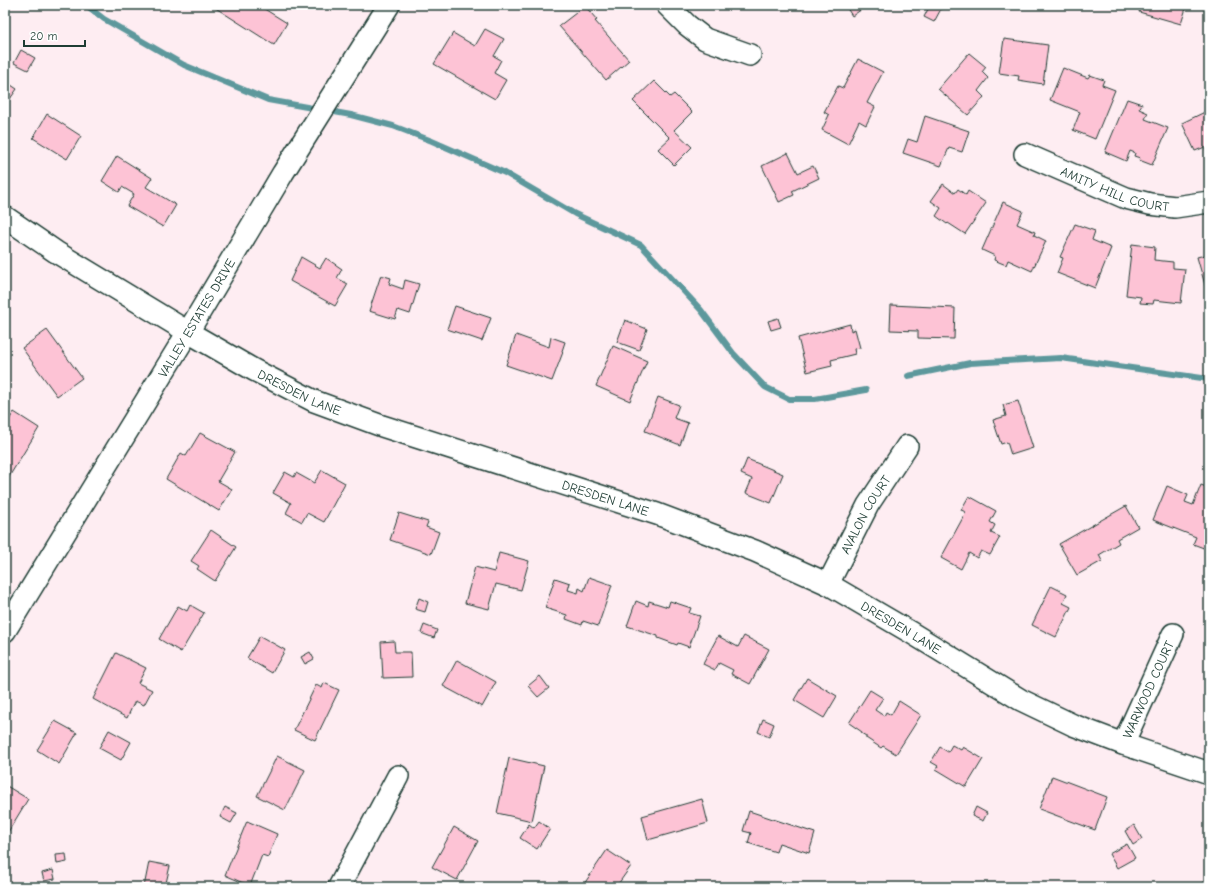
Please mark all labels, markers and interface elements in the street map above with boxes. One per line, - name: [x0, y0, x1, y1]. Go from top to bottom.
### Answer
- scale bar: [24, 22, 85, 48]
- text: 20 m: [30, 29, 58, 43]
- street label: AMITY HILL COURT: [1058, 164, 1170, 214]
- street label: VALLEY ESTATES DRIVE: [155, 256, 238, 380]
- street label: DRESDEN LANE: [255, 366, 343, 418]
- street label: AVALON COURT: [838, 472, 894, 556]
- street label: DRESDEN LANE: [560, 477, 651, 519]
- street label: DRESDEN LANE: [858, 598, 944, 657]
- street label: WARWOOD COURT: [1120, 638, 1177, 741]

